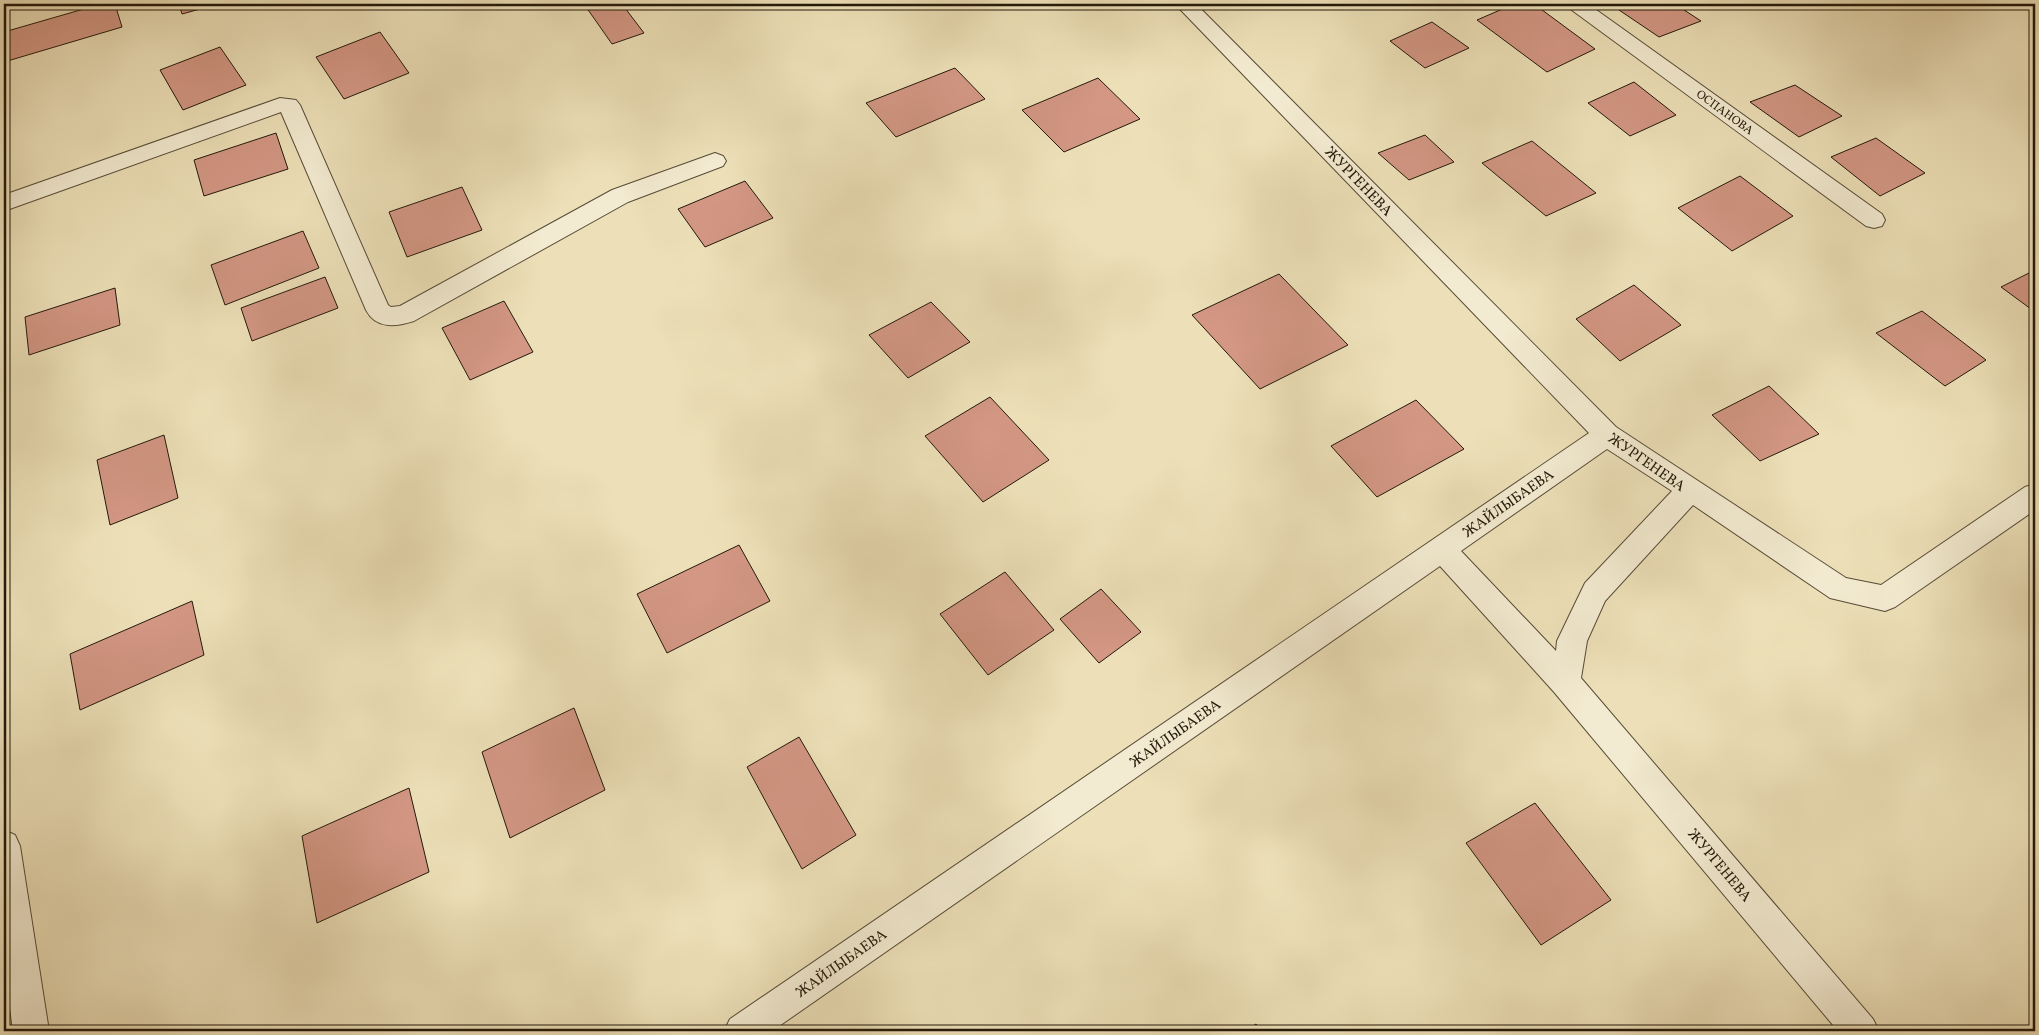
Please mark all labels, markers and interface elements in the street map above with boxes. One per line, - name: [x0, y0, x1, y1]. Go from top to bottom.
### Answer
- street label: ОСПАНОВА: [1692, 87, 1757, 139]
- street label: ЖУРГЕНЕВА: [1319, 142, 1397, 222]
- street label: ЖУРГЕНЕВА: [1603, 429, 1689, 498]
- street label: ЖАЙЛЫБАЕВА: [1459, 465, 1559, 544]
- street label: ЖАЙЛЫБАЕВА: [1126, 695, 1226, 774]
- street label: ЖУРГЕНЕВА: [1682, 825, 1756, 907]
- street label: ЖАЙЛЫБАЕВА: [792, 925, 892, 1004]

